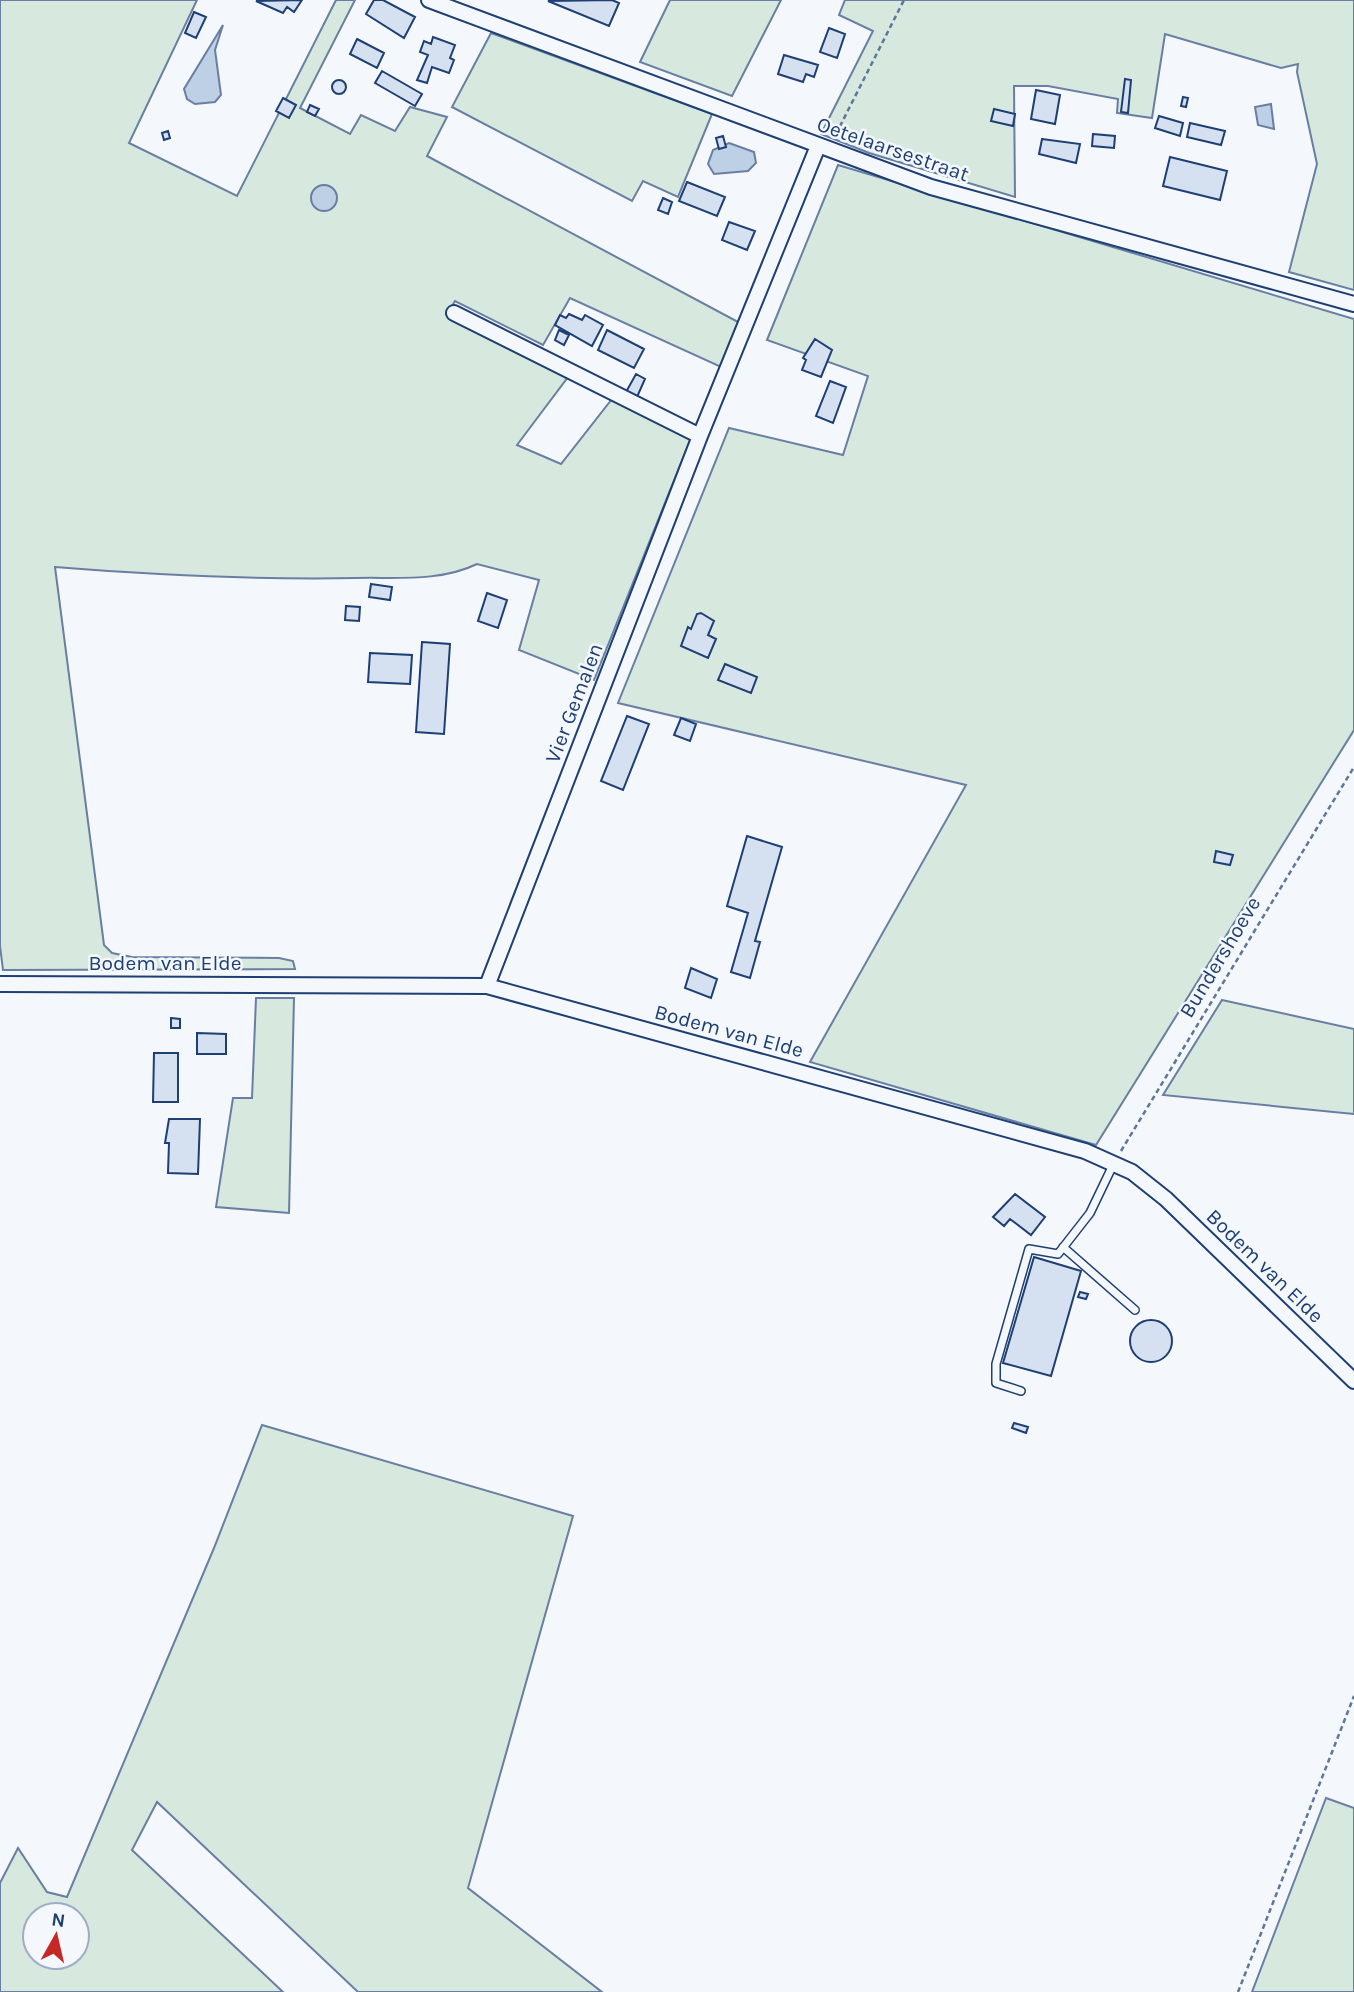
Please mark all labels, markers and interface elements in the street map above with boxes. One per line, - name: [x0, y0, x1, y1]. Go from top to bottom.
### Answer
- street label: Oetelaarsestraat: [814, 112, 972, 186]
- street label: Vier Gemalen: [540, 640, 608, 766]
- street label: Bundershoeve: [1175, 892, 1265, 1022]
- street label: Bodem van Elde: [88, 951, 242, 975]
- street label: Bodem van Elde: [652, 1000, 806, 1062]
- street label: Bodem van Elde: [1202, 1204, 1328, 1328]
- north arrow: [21, 1901, 91, 1971]
- text: N: [50, 1908, 67, 1932]

